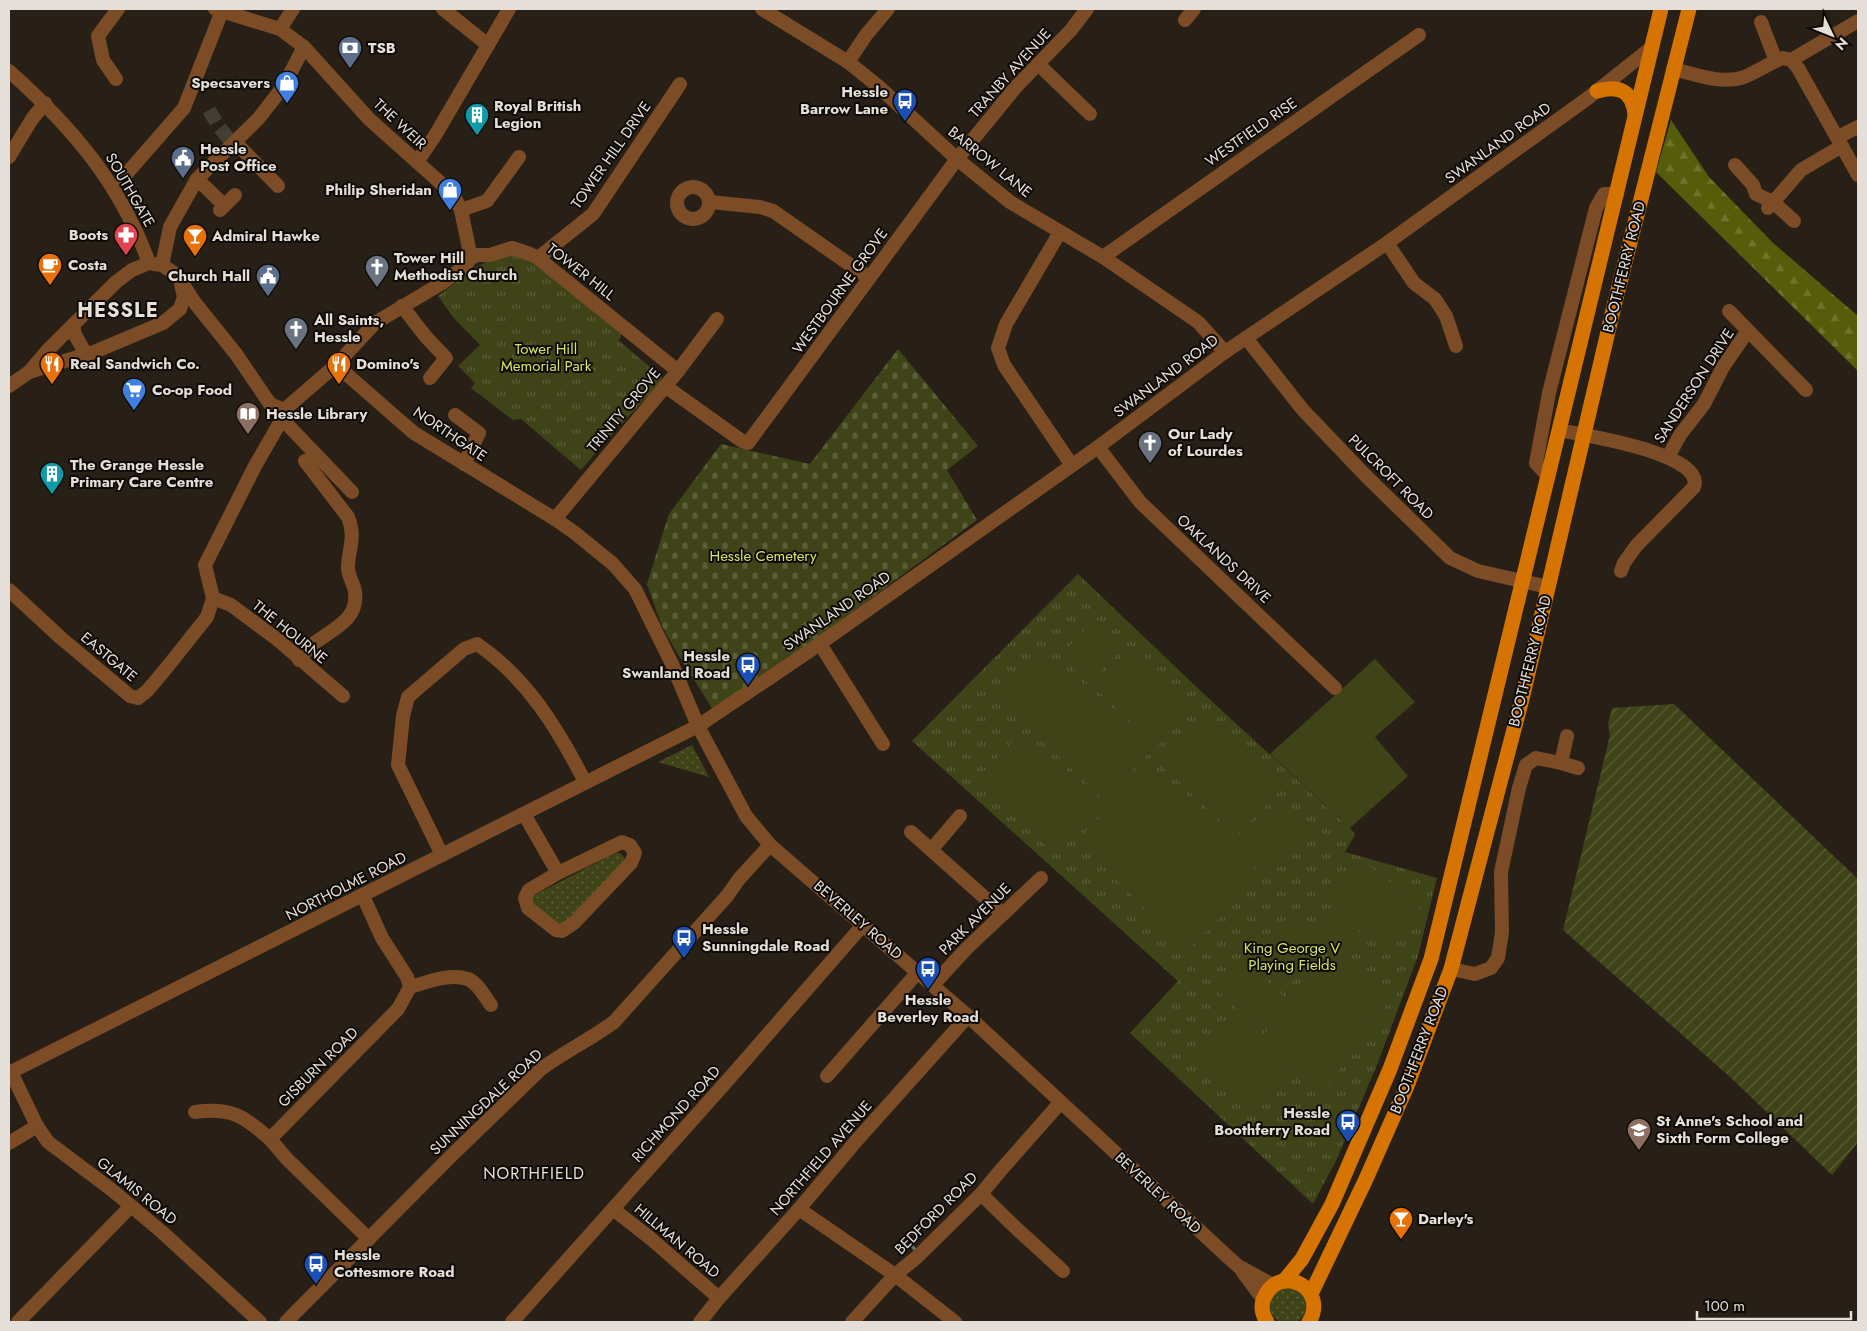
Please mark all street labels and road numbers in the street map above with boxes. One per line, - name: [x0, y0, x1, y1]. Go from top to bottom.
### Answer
- street label: TRANBY AVENUE: [964, 23, 1056, 123]
- street label: WESTFIELD RISE: [1201, 92, 1301, 172]
- street label: THE WEIR: [368, 94, 432, 155]
- street label: TOWER HILL DRIVE: [566, 97, 656, 213]
- street label: SWANLAND ROAD: [1440, 97, 1556, 189]
- street label: BARROW LANE: [943, 121, 1037, 203]
- street label: SOUTHGATE: [100, 149, 160, 231]
- street label: BOOTHFERRY ROAD: [1597, 199, 1651, 335]
- street label: WESTBOURNE GROVE: [787, 224, 893, 358]
- street label: TOWER HILL: [542, 238, 620, 306]
- street label: SANDERSON DRIVE: [1648, 324, 1740, 448]
- street label: SWANLAND ROAD: [1109, 329, 1223, 423]
- street label: TRINITY GROVE: [582, 363, 666, 457]
- street label: NORTHGATE: [409, 401, 491, 467]
- street label: PULCROFT ROAD: [1343, 429, 1439, 525]
- street label: OAKLANDS DRIVE: [1172, 509, 1276, 609]
- street label: SWANLAND ROAD: [779, 566, 895, 656]
- street label: BOOTHFERRY ROAD: [1503, 593, 1557, 729]
- street label: THE HOURNE: [248, 595, 332, 669]
- street label: EASTGATE: [76, 627, 142, 687]
- street label: NORTHOLME ROAD: [282, 846, 410, 926]
- street label: BEVERLEY ROAD: [809, 875, 907, 965]
- street label: PARK AVENUE: [934, 878, 1016, 960]
- street label: BOOTHFERRY ROAD: [1385, 983, 1453, 1117]
- street label: GISBURN ROAD: [273, 1022, 363, 1112]
- street label: SUNNINGDALE ROAD: [425, 1044, 547, 1160]
- street label: RICHMOND ROAD: [627, 1061, 725, 1167]
- street label: NORTHFIELD AVENUE: [765, 1096, 877, 1220]
- street label: BEVERLEY ROAD: [1110, 1147, 1206, 1239]
- street label: GLAMIS ROAD: [92, 1152, 182, 1230]
- street label: BEDFORD ROAD: [890, 1167, 982, 1259]
- street label: HILLMAN ROAD: [629, 1199, 725, 1283]

